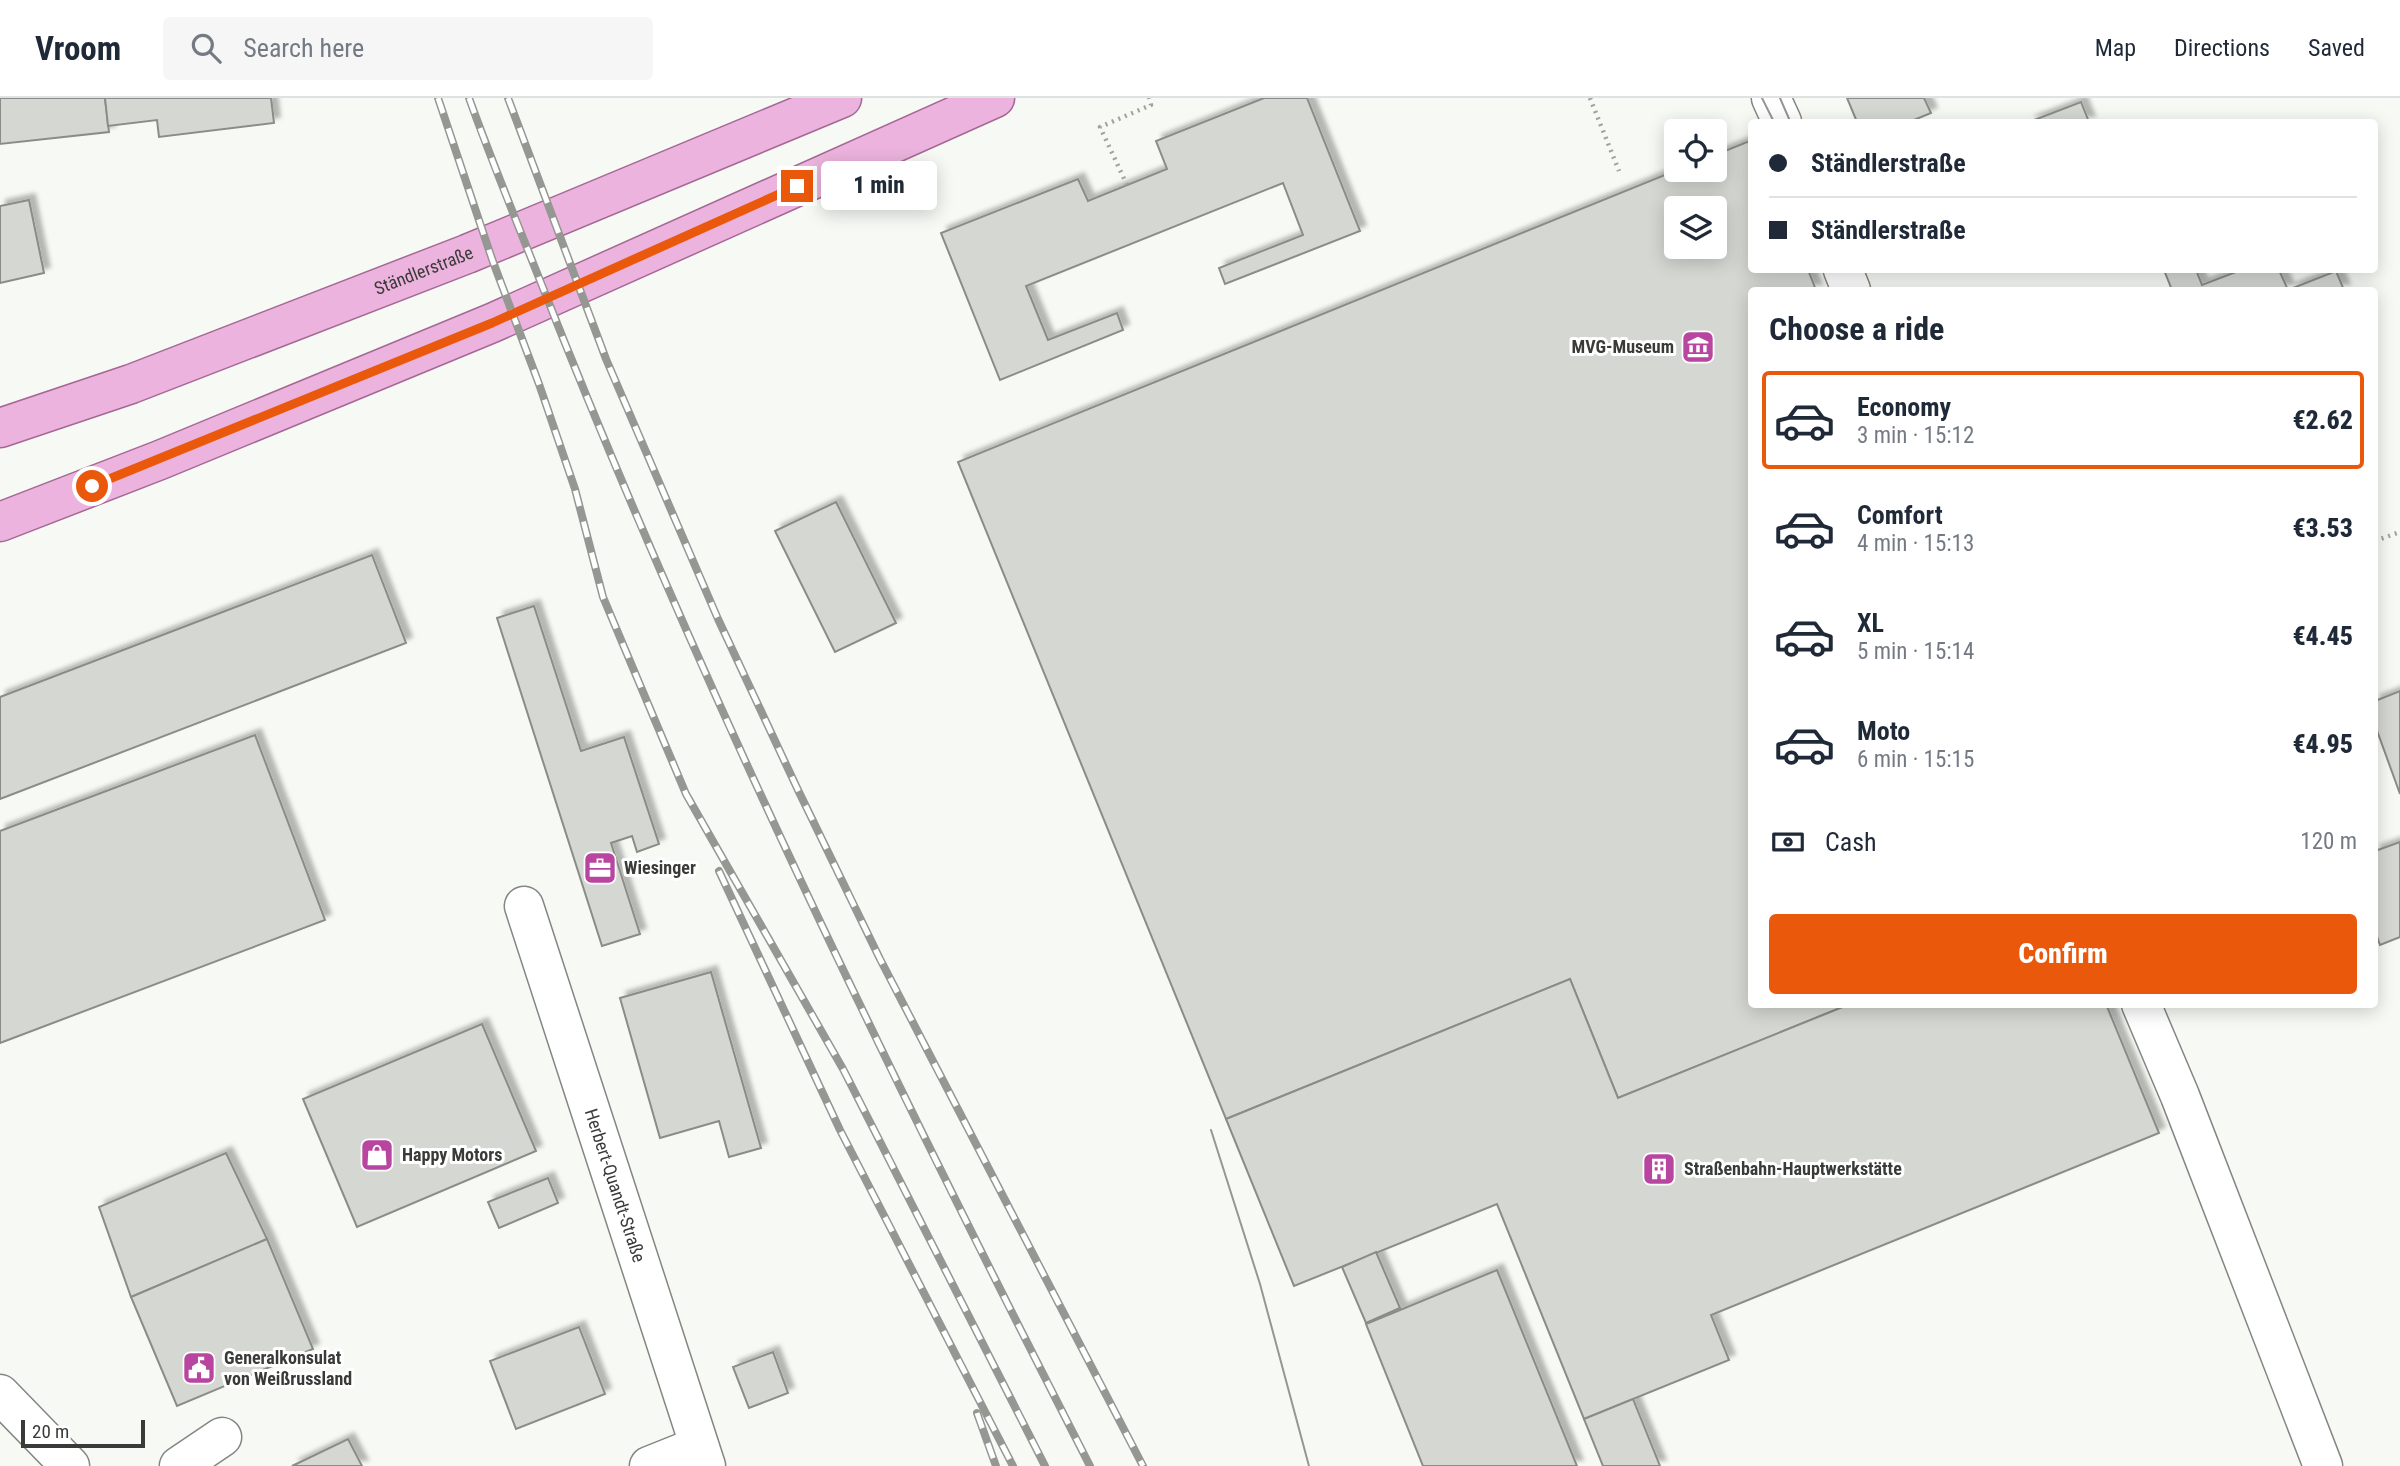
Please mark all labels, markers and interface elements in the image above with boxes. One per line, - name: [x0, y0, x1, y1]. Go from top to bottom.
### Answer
- search box: [163, 17, 653, 80]
- text: Vroom: [35, 29, 121, 68]
- icon: search: [187, 29, 225, 67]
- text: Search here: [243, 33, 364, 63]
- text: Map: [2095, 34, 2136, 62]
- text: Directions: [2174, 34, 2270, 62]
- text: Saved: [2308, 34, 2365, 62]
- map controls: [1664, 119, 1727, 259]
- button: locate: [1664, 119, 1727, 182]
- text: Ständlerstraße: [1811, 148, 1966, 178]
- callout: 1 min: [822, 162, 937, 210]
- route end: [781, 170, 813, 202]
- text: 1 min: [853, 172, 905, 199]
- button: layers: [1664, 196, 1727, 259]
- text: Ständlerstraße: [1811, 215, 1966, 245]
- street label: Ständlerstraße: [371, 242, 476, 299]
- text: Choose a ride: [1769, 310, 1944, 348]
- museum icon: MVG-Museum: [1679, 328, 1717, 366]
- place label: MVG-Museum: [1572, 336, 1674, 357]
- icon: car: [1773, 389, 1836, 452]
- text: Economy: [1857, 392, 1951, 422]
- text: €2.62: [2292, 405, 2353, 435]
- text: 3 min · 15:12: [1857, 422, 1974, 449]
- route start: [76, 470, 108, 502]
- icon: car: [1773, 497, 1836, 560]
- text: Comfort: [1857, 500, 1943, 530]
- text: €3.53: [2292, 513, 2353, 543]
- text: 4 min · 15:13: [1857, 530, 1974, 557]
- icon: car: [1773, 605, 1836, 668]
- text: XL: [1857, 608, 1884, 638]
- text: €4.45: [2292, 621, 2353, 651]
- text: 5 min · 15:14: [1857, 638, 1974, 665]
- icon: car: [1773, 713, 1836, 776]
- text: Moto: [1857, 716, 1910, 746]
- text: €4.95: [2292, 729, 2353, 759]
- text: 6 min · 15:15: [1857, 746, 1974, 773]
- icon: cash: [1769, 823, 1807, 861]
- text: Cash: [1825, 827, 1877, 857]
- text: 120 m: [2300, 828, 2357, 855]
- office icon: Wiesinger: [581, 849, 619, 887]
- place label: Wiesinger: [624, 857, 696, 878]
- button: Confirm: [1769, 914, 2357, 994]
- street label: Herbert-Quandt-Straße: [581, 1106, 650, 1265]
- shop icon: Happy Motors: [358, 1136, 396, 1174]
- place label: Happy Motors: [402, 1144, 502, 1165]
- building icon: Straßenbahn-Hauptwerkstätte: [1640, 1150, 1678, 1188]
- place label: Straßenbahn-Hauptwerkstätte: [1684, 1158, 1902, 1179]
- place label: Generalkonsulat von Weißrussland: [224, 1347, 352, 1389]
- public building icon: Generalkonsulat von Weißrussland: [180, 1349, 218, 1387]
- scale bar: [21, 1417, 145, 1449]
- text: 20 m: [32, 1420, 69, 1443]

